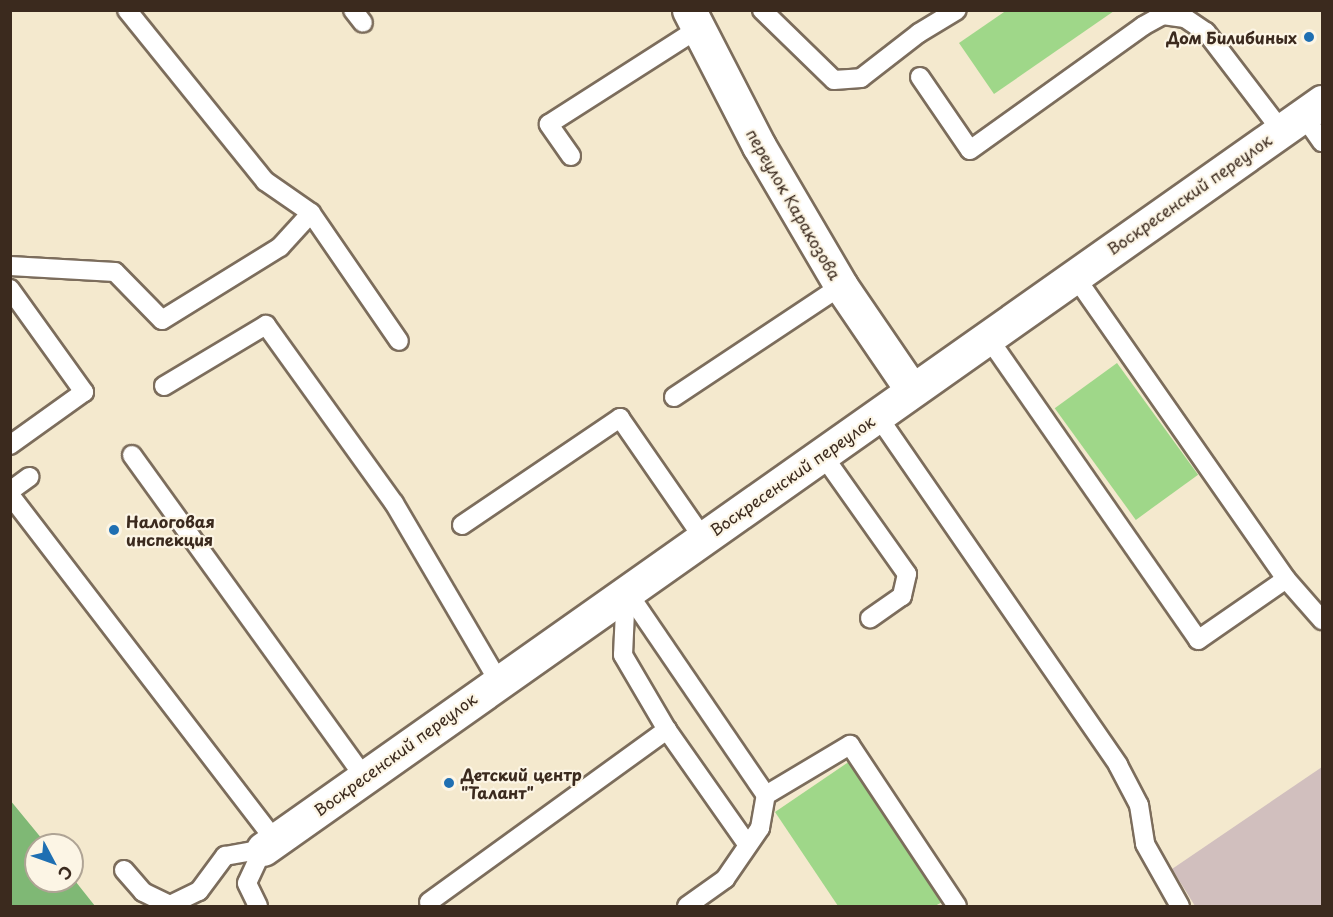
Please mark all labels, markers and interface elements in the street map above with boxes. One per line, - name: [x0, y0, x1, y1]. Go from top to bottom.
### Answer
- place label: Дом Билибиных: [1165, 27, 1297, 47]
- marker: Дом Билибиных: [1302, 30, 1316, 44]
- street label: переулок Каракозова: [743, 125, 845, 283]
- street label: Воскресенский переулок: [1103, 130, 1275, 258]
- street label: Воскресенский переулок: [706, 411, 878, 539]
- place label: Налоговая инспекция: [126, 511, 215, 549]
- marker: Налоговая инспекция: [107, 523, 121, 537]
- street label: Воскресенский переулок: [310, 689, 480, 819]
- place label: Детский центр "Талант": [461, 764, 582, 802]
- marker: Детский центр "Талант": [442, 776, 456, 790]
- north arrow: [24, 833, 84, 893]
- text: С: [53, 861, 79, 886]

